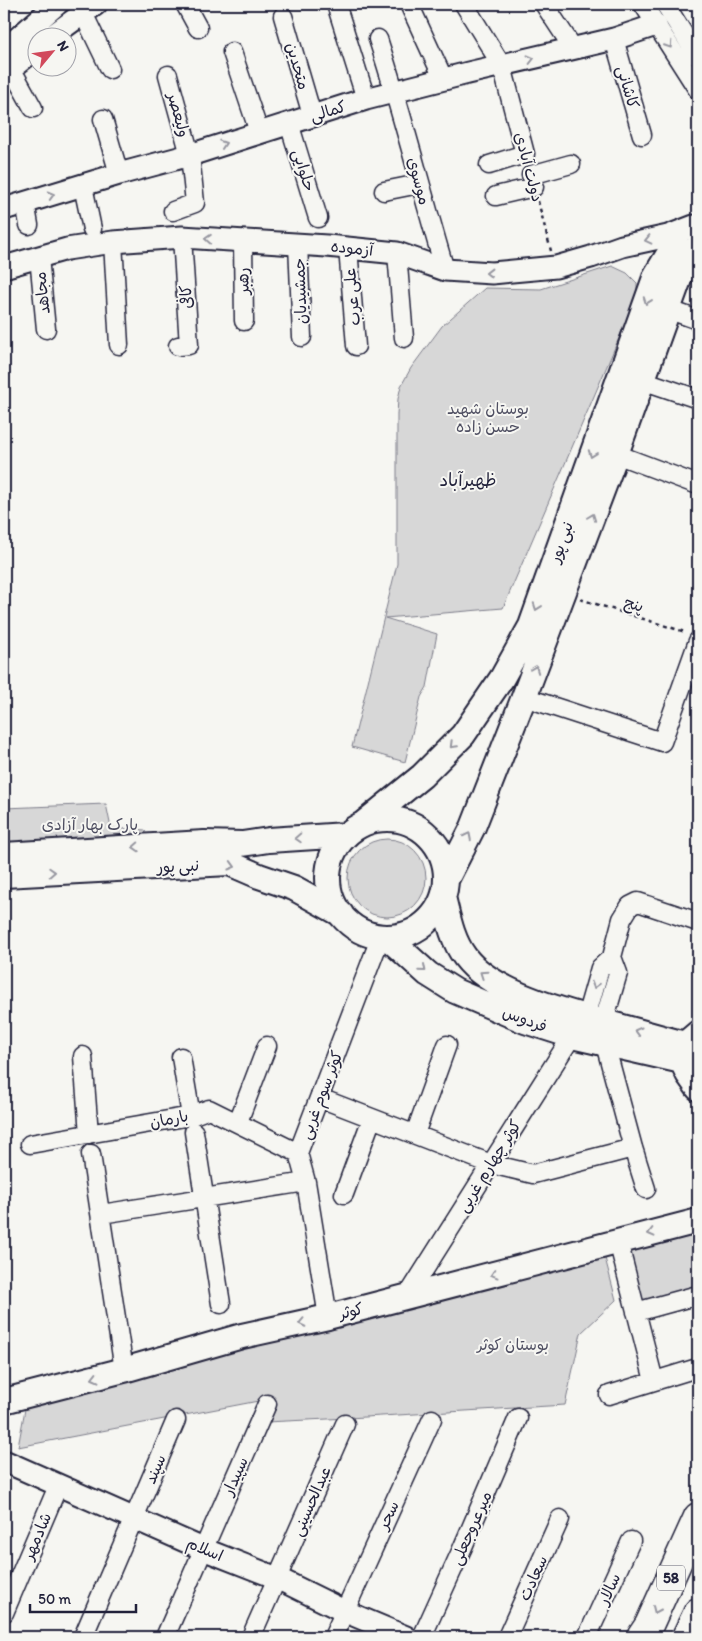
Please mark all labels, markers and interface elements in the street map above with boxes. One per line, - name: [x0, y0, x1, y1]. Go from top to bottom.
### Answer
- north arrow: [28, 28, 78, 78]
- text: N: [53, 38, 73, 54]
- one-way arrow: [663, 39, 672, 49]
- street label: متحدین: [282, 40, 314, 92]
- one-way arrow: [527, 54, 536, 65]
- street label: کاشانی: [612, 63, 643, 111]
- street label: ولیعصر: [163, 89, 194, 139]
- street label: کمالی: [308, 97, 349, 126]
- street label: دولت آبادی: [511, 130, 547, 204]
- one-way arrow: [219, 140, 227, 150]
- street label: حلوایی: [288, 147, 319, 193]
- street label: موسوی: [403, 155, 434, 207]
- one-way arrow: [46, 190, 54, 200]
- one-way arrow: [204, 233, 212, 244]
- one-way arrow: [643, 234, 652, 245]
- street label: آزموده: [330, 236, 375, 261]
- street label: جمشیدیان: [289, 258, 311, 324]
- street label: رهبر: [233, 267, 253, 297]
- street label: علی عرب: [340, 267, 365, 327]
- one-way arrow: [485, 267, 493, 278]
- street label: مجاهد: [30, 271, 54, 315]
- street label: کافی: [176, 285, 196, 309]
- one-way arrow: [643, 296, 653, 305]
- park label: بوستان شهید حسن زاده: [447, 399, 529, 436]
- one-way arrow: [588, 449, 598, 458]
- district label: ظهیرآباد: [439, 469, 497, 491]
- one-way arrow: [586, 513, 596, 522]
- street label: نبی پور: [544, 519, 578, 567]
- street label: پنج: [622, 592, 646, 617]
- one-way arrow: [533, 602, 543, 611]
- one-way arrow: [529, 665, 539, 674]
- one-way arrow: [450, 739, 459, 748]
- park label: پارک بهار آزادی: [42, 815, 138, 835]
- one-way arrow: [293, 832, 301, 843]
- one-way arrow: [462, 833, 472, 842]
- one-way arrow: [132, 842, 140, 853]
- street label: نبی پور: [154, 855, 200, 878]
- one-way arrow: [227, 860, 236, 871]
- one-way arrow: [49, 867, 57, 878]
- one-way arrow: [417, 964, 426, 972]
- one-way arrow: [479, 971, 489, 980]
- one-way arrow: [590, 980, 600, 988]
- street label: فردوس: [500, 1002, 550, 1036]
- one-way arrow: [634, 1026, 643, 1037]
- street label: کوثر سوم غربی: [295, 1048, 349, 1143]
- street label: بارمان: [148, 1106, 190, 1132]
- street label: کوثر چهارم غربی: [453, 1116, 528, 1217]
- one-way arrow: [647, 1227, 655, 1238]
- one-way arrow: [489, 1268, 498, 1279]
- street label: کوثر: [335, 1299, 365, 1325]
- one-way arrow: [298, 1317, 307, 1327]
- park label: بوستان کوثر: [475, 1335, 549, 1355]
- one-way arrow: [90, 1372, 99, 1383]
- street label: سپند: [140, 1451, 171, 1487]
- street label: سپیدار: [217, 1454, 253, 1500]
- street label: عبدالحسینی: [287, 1463, 336, 1539]
- street label: میرعروجعلی: [446, 1488, 497, 1568]
- street label: سحر: [372, 1498, 403, 1534]
- street label: شادمهر: [18, 1510, 55, 1564]
- street label: اسلام: [183, 1533, 226, 1568]
- street label: سعادت: [515, 1552, 551, 1604]
- road number: 58: [657, 1566, 685, 1590]
- street label: سالار: [593, 1570, 624, 1610]
- scale bar: [30, 1581, 136, 1613]
- text: 50 m: [38, 1590, 71, 1608]
- one-way arrow: [652, 1605, 663, 1614]

